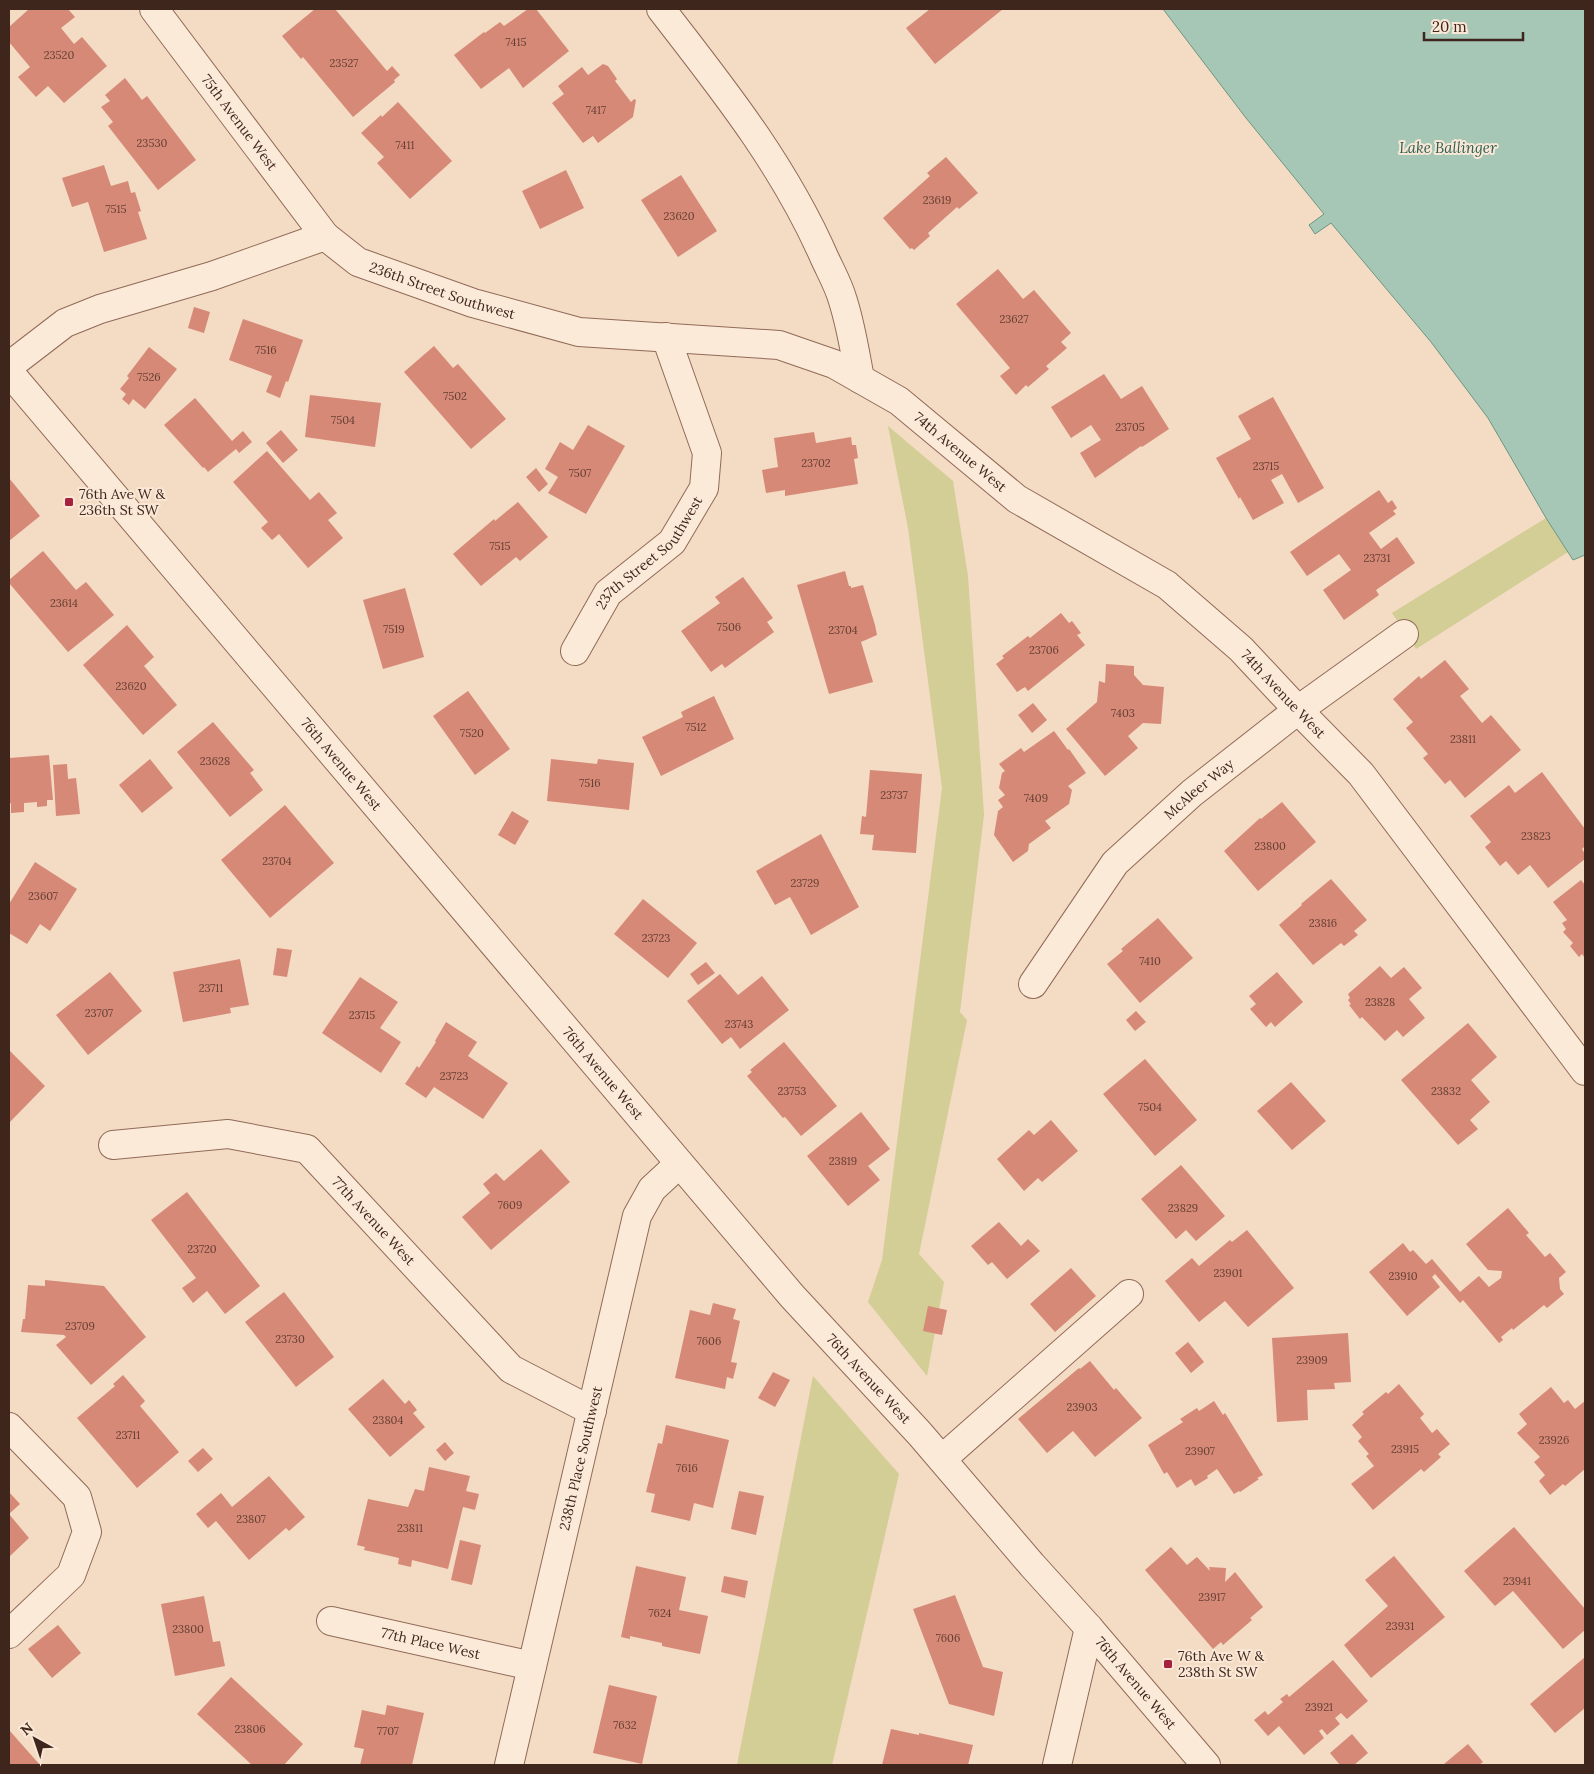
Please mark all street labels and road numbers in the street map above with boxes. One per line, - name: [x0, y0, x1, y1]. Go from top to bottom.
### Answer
- street label: 75th Avenue West: [197, 71, 282, 175]
- street label: 236th Street Southwest: [367, 258, 518, 323]
- street label: 74th Avenue West: [910, 408, 1011, 496]
- street label: 237th Street Southwest: [592, 492, 707, 612]
- street label: 74th Avenue West: [1237, 646, 1330, 742]
- street label: 76th Avenue West: [297, 714, 386, 815]
- street label: McAleer Way: [1160, 754, 1238, 823]
- street label: 76th Avenue West: [559, 1023, 648, 1124]
- street label: 77th Avenue West: [328, 1173, 420, 1269]
- street label: 76th Avenue West: [823, 1330, 915, 1428]
- street label: 238th Place Southwest: [555, 1384, 606, 1532]
- street label: 77th Place West: [379, 1623, 483, 1663]
- street label: 76th Avenue West: [1091, 1633, 1181, 1733]

